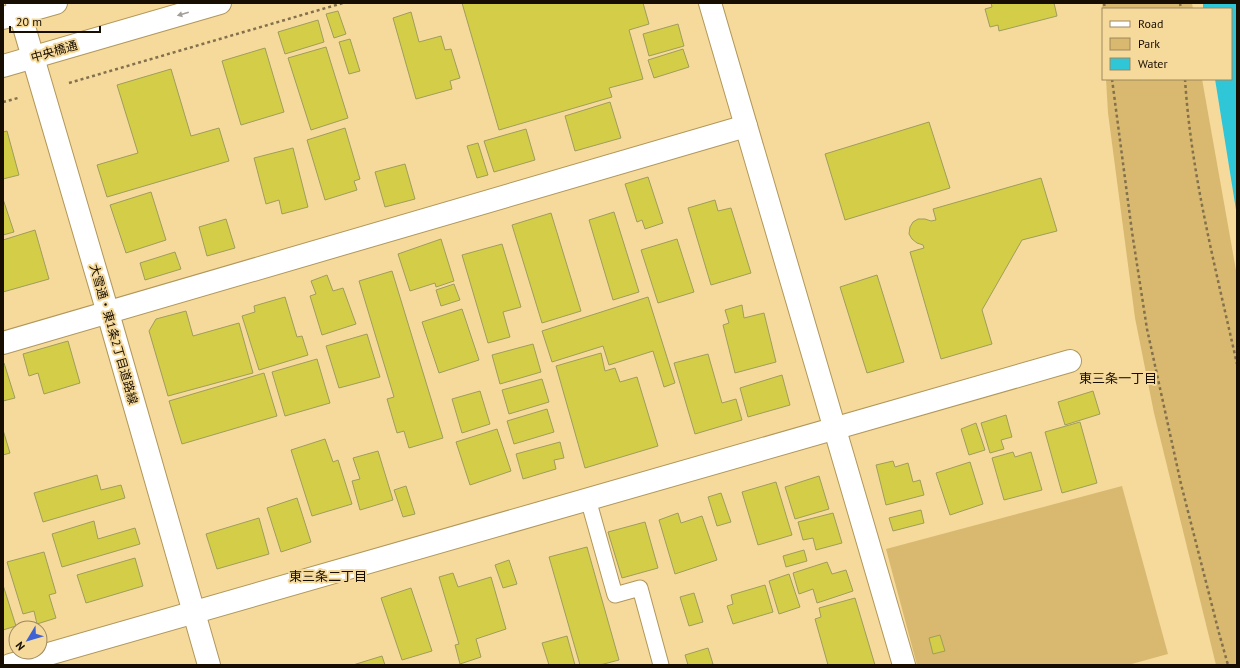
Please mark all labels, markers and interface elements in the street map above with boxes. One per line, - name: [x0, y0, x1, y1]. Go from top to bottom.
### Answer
- scale bar: [10, 8, 100, 34]
- legend: [1102, 8, 1232, 80]
- one-way arrow: [177, 11, 189, 17]
- text: 20 m: [16, 14, 42, 29]
- text: Road: [1138, 16, 1163, 31]
- text: Park: [1138, 36, 1160, 51]
- street label: 中央橋通: [29, 37, 79, 65]
- text: Water: [1138, 56, 1168, 71]
- street label: 大雪通・東1条2丁目道路線: [87, 262, 141, 406]
- district label: 東三条一丁目: [1079, 370, 1157, 387]
- district label: 東三条二丁目: [289, 568, 367, 585]
- north arrow: [8, 620, 48, 660]
- text: N: [12, 639, 28, 653]

